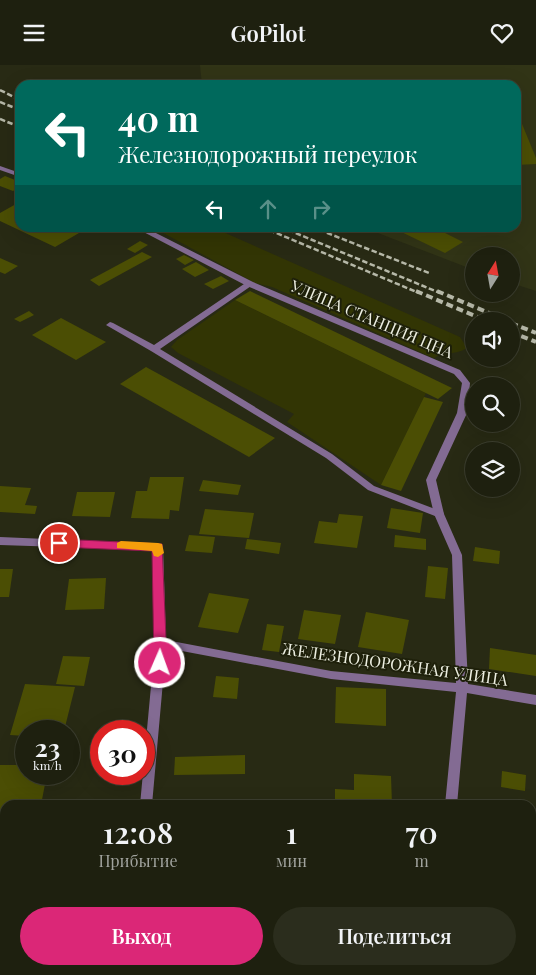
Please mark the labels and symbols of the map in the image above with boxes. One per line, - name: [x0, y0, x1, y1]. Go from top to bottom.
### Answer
- north arrow: [465, 247, 520, 303]
- street label: УЛИЦА СТАНЦИЯ ЦНА: [287, 274, 458, 363]
- pin: [38, 522, 80, 564]
- position arrow: [133, 636, 185, 688]
- street label: ЖЕЛЕЗНОДОРОЖНАЯ УЛИЦА: [281, 637, 510, 690]
- speed limit sign: 30: [90, 720, 155, 785]

